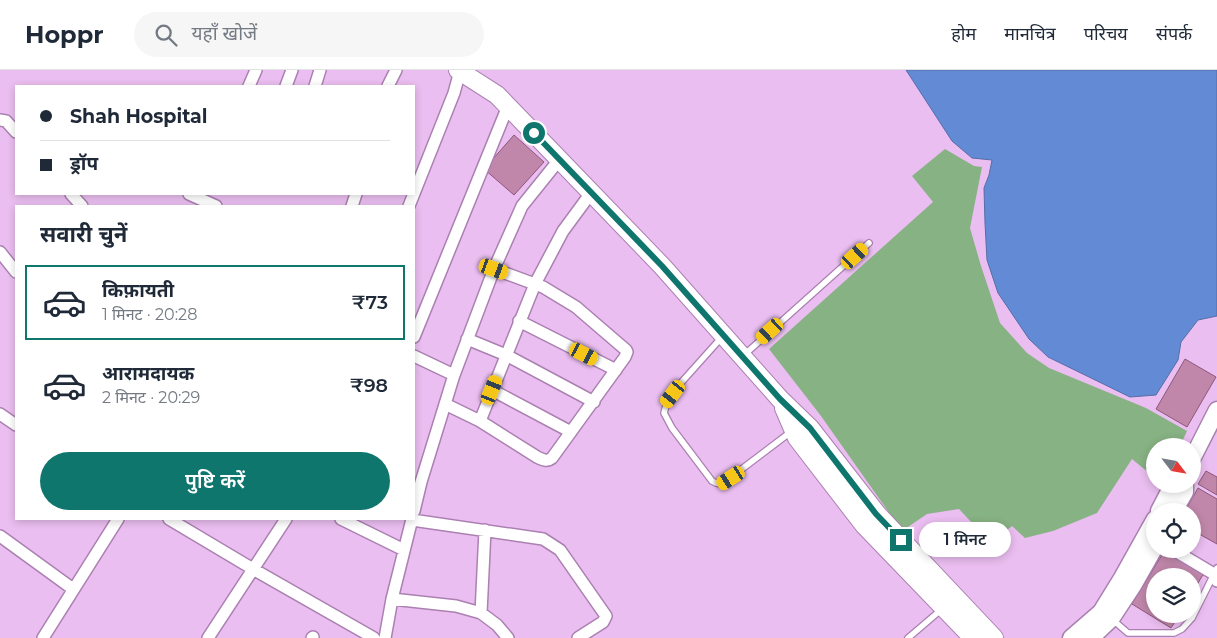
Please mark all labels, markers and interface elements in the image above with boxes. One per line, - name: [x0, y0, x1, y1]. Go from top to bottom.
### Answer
- search box: [134, 12, 484, 57]
- text: Hoppr: [25, 20, 104, 49]
- icon: search: [152, 21, 180, 49]
- text: यहाँ खोजें: [192, 22, 257, 45]
- text: होम: [951, 23, 976, 45]
- text: मानचित्र: [1004, 23, 1056, 45]
- text: परिचय: [1084, 23, 1128, 45]
- text: संपर्क: [1156, 23, 1192, 45]
- text: Shah Hospital: [70, 105, 208, 128]
- route start: [523, 122, 545, 144]
- text: ड्रॉप: [70, 152, 98, 175]
- text: सवारी चुनें: [40, 221, 127, 248]
- car: [838, 240, 871, 272]
- car: [477, 257, 510, 281]
- text: किफ़ायती: [102, 279, 174, 302]
- icon: car: [42, 280, 87, 325]
- text: ₹73: [352, 291, 388, 314]
- text: 1 मिनट · 20:28: [102, 305, 197, 324]
- car: [753, 315, 786, 347]
- car: [567, 341, 600, 367]
- text: आरामदायक: [102, 362, 194, 385]
- icon: car: [42, 363, 87, 408]
- car: [479, 373, 504, 407]
- text: ₹98: [350, 374, 388, 397]
- car: [657, 378, 688, 410]
- text: 2 मिनट · 20:29: [102, 388, 200, 407]
- north arrow: [1146, 438, 1201, 492]
- map controls: [1146, 438, 1201, 623]
- button: पुष्टि करें: [40, 452, 390, 510]
- car: [714, 464, 747, 492]
- button: locate: [1146, 503, 1201, 558]
- callout: 1 मिनट: [918, 522, 1011, 558]
- route end: [890, 529, 912, 551]
- text: 1 मिनट: [944, 530, 987, 549]
- button: layers: [1146, 568, 1201, 623]

